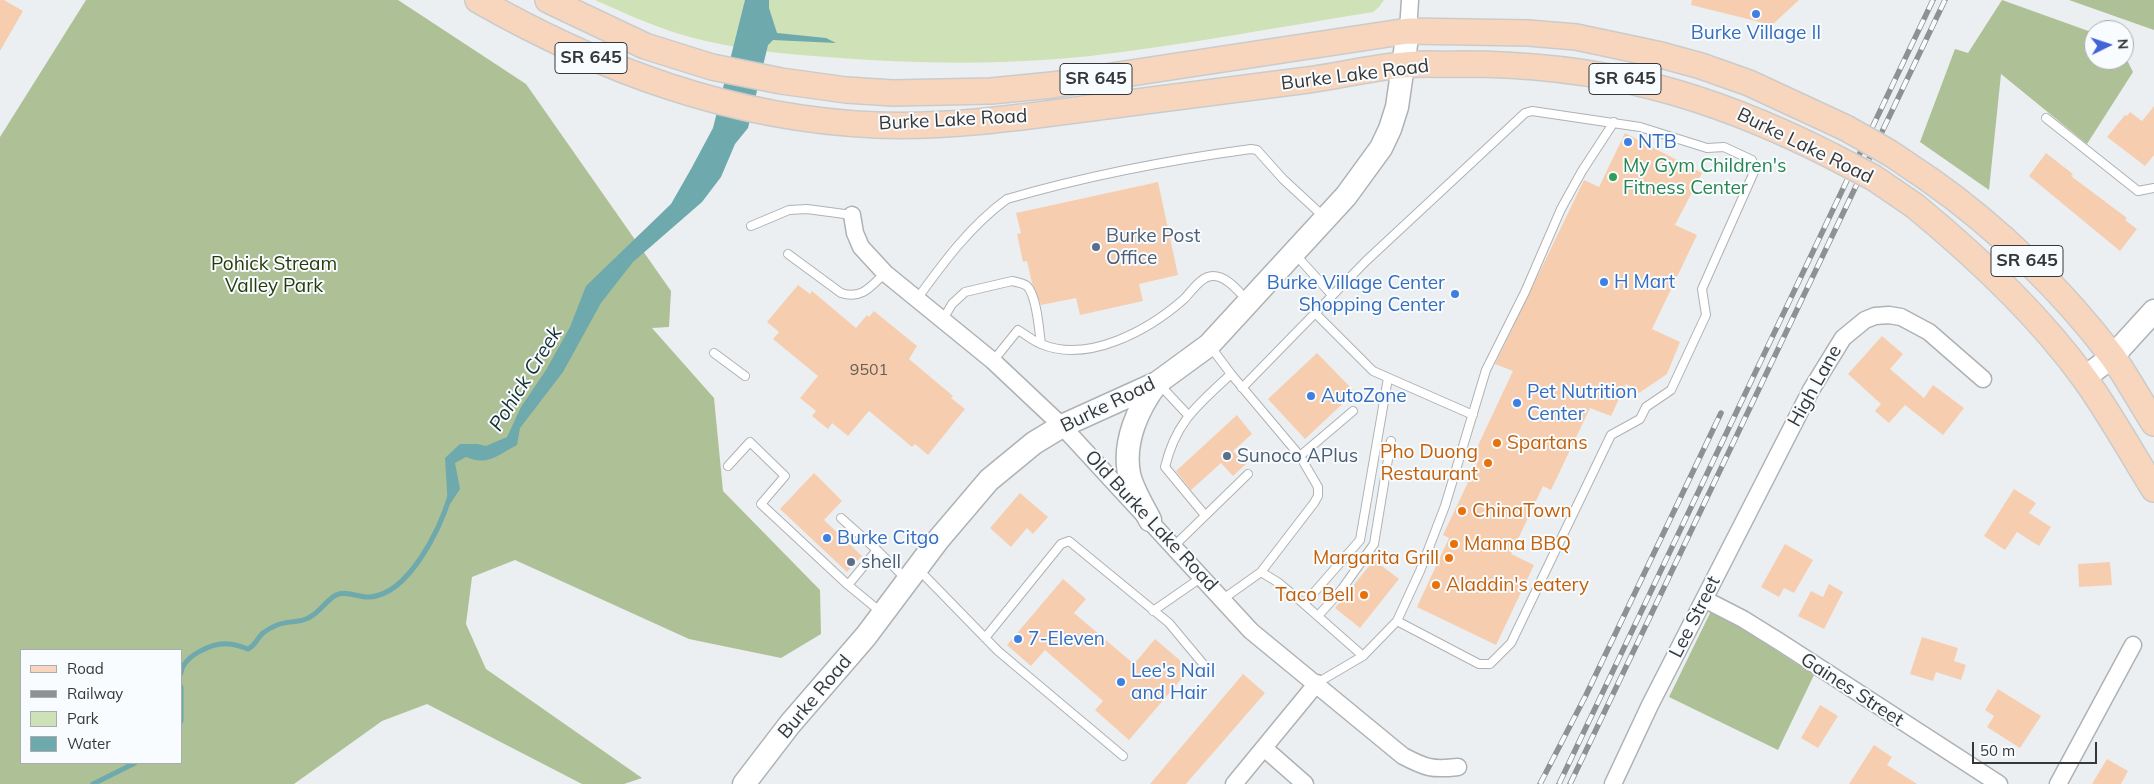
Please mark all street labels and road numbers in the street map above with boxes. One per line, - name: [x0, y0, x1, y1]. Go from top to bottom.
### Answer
- road number: SR 645: [555, 42, 627, 74]
- street label: Burke Lake Road: [1280, 55, 1430, 95]
- road number: SR 645: [1060, 64, 1132, 95]
- road number: SR 645: [1589, 64, 1661, 95]
- street label: Burke Lake Road: [1733, 103, 1877, 189]
- street label: Burke Lake Road: [878, 105, 1028, 135]
- road number: SR 645: [1991, 246, 2063, 276]
- street label: High Lane: [1783, 341, 1847, 431]
- street label: Burke Road: [1057, 372, 1159, 438]
- street label: Old Burke Lake Road: [1080, 446, 1222, 596]
- street label: Lee Street: [1665, 572, 1725, 662]
- street label: Gaines Street: [1796, 648, 1908, 732]
- street label: Burke Road: [773, 651, 857, 743]

